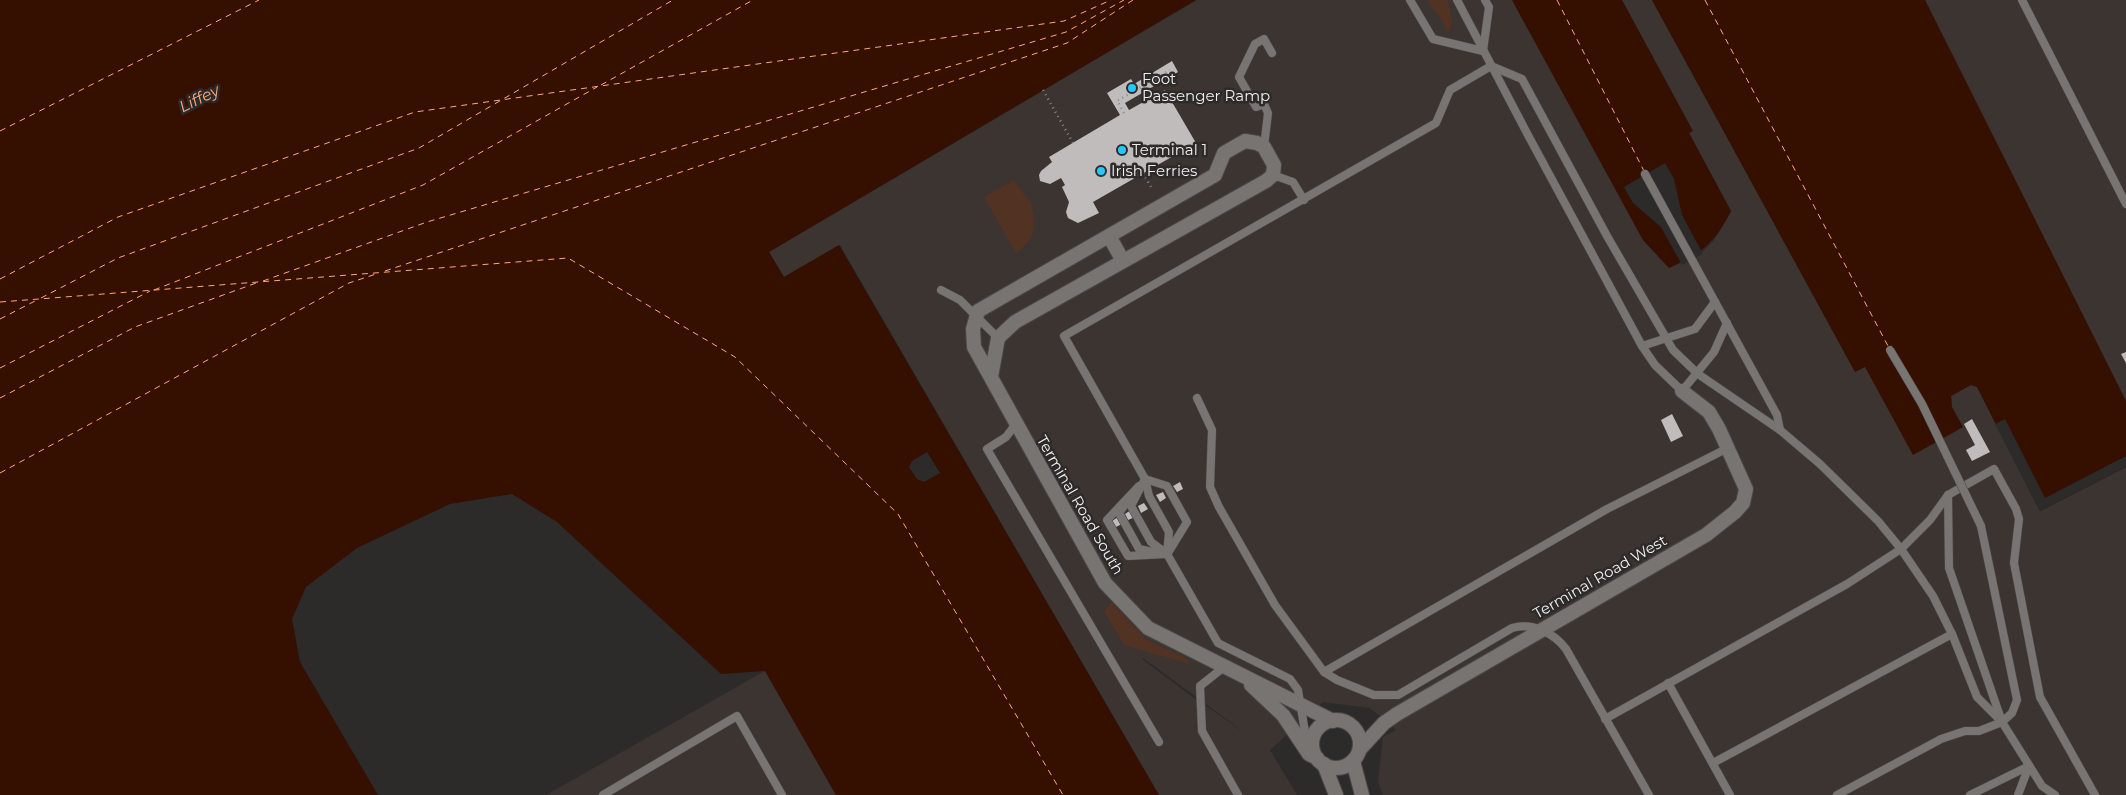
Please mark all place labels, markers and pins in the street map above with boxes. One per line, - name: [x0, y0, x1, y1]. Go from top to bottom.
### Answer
- place label: Foot Passenger Ramp: [1142, 69, 1270, 105]
- marker: Foot Passenger Ramp: [1126, 82, 1138, 94]
- place label: Terminal 1: [1132, 140, 1207, 159]
- marker: Terminal 1: [1116, 144, 1128, 156]
- place label: Irish Ferries: [1111, 161, 1197, 180]
- marker: Irish Ferries: [1095, 165, 1107, 177]

